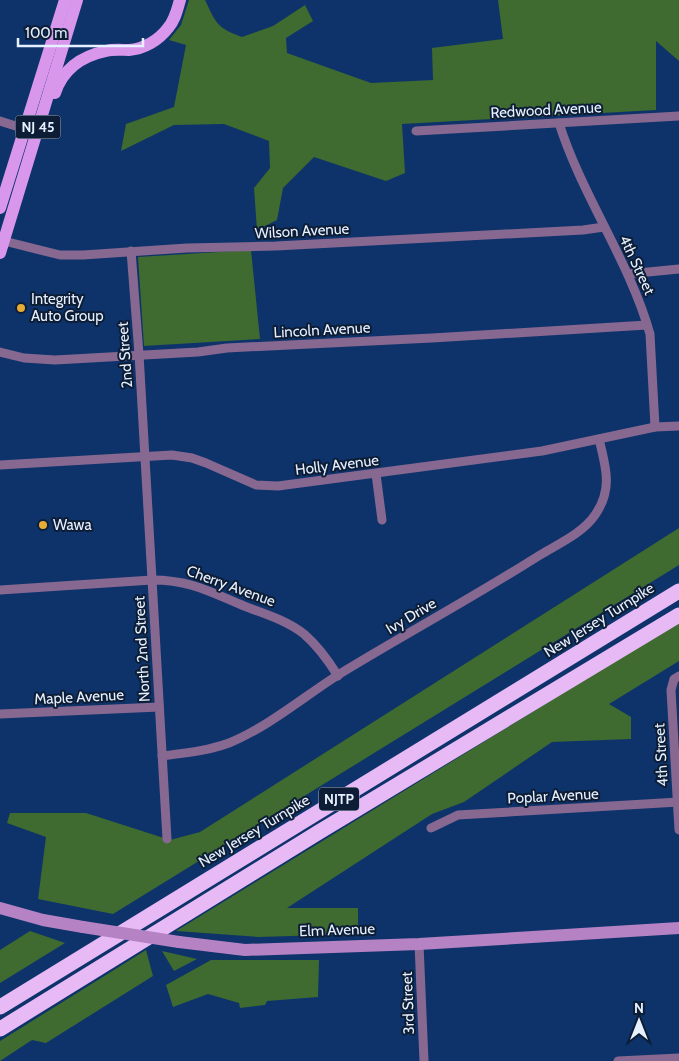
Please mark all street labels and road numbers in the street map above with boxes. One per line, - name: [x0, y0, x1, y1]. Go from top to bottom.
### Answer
- street label: Redwood Avenue: [490, 98, 602, 122]
- road number: NJ 45: [15, 115, 60, 138]
- street label: Wilson Avenue: [254, 220, 350, 242]
- street label: 4th Street: [615, 232, 659, 298]
- street label: Lincoln Avenue: [273, 318, 371, 342]
- street label: 2nd Street: [114, 321, 136, 389]
- street label: Holly Avenue: [294, 451, 380, 479]
- street label: Cherry Avenue: [184, 562, 278, 610]
- street label: New Jersey Turnpike: [541, 579, 658, 661]
- street label: Ivy Drive: [383, 594, 440, 638]
- street label: North 2nd Street: [130, 595, 154, 703]
- street label: Maple Avenue: [34, 686, 125, 708]
- street label: 4th Street: [650, 723, 672, 787]
- street label: Poplar Avenue: [507, 785, 599, 807]
- road number: NJTP: [319, 788, 359, 811]
- street label: New Jersey Turnpike: [195, 791, 313, 871]
- street label: Elm Avenue: [299, 920, 376, 940]
- street label: 3rd Street: [398, 971, 418, 1035]

